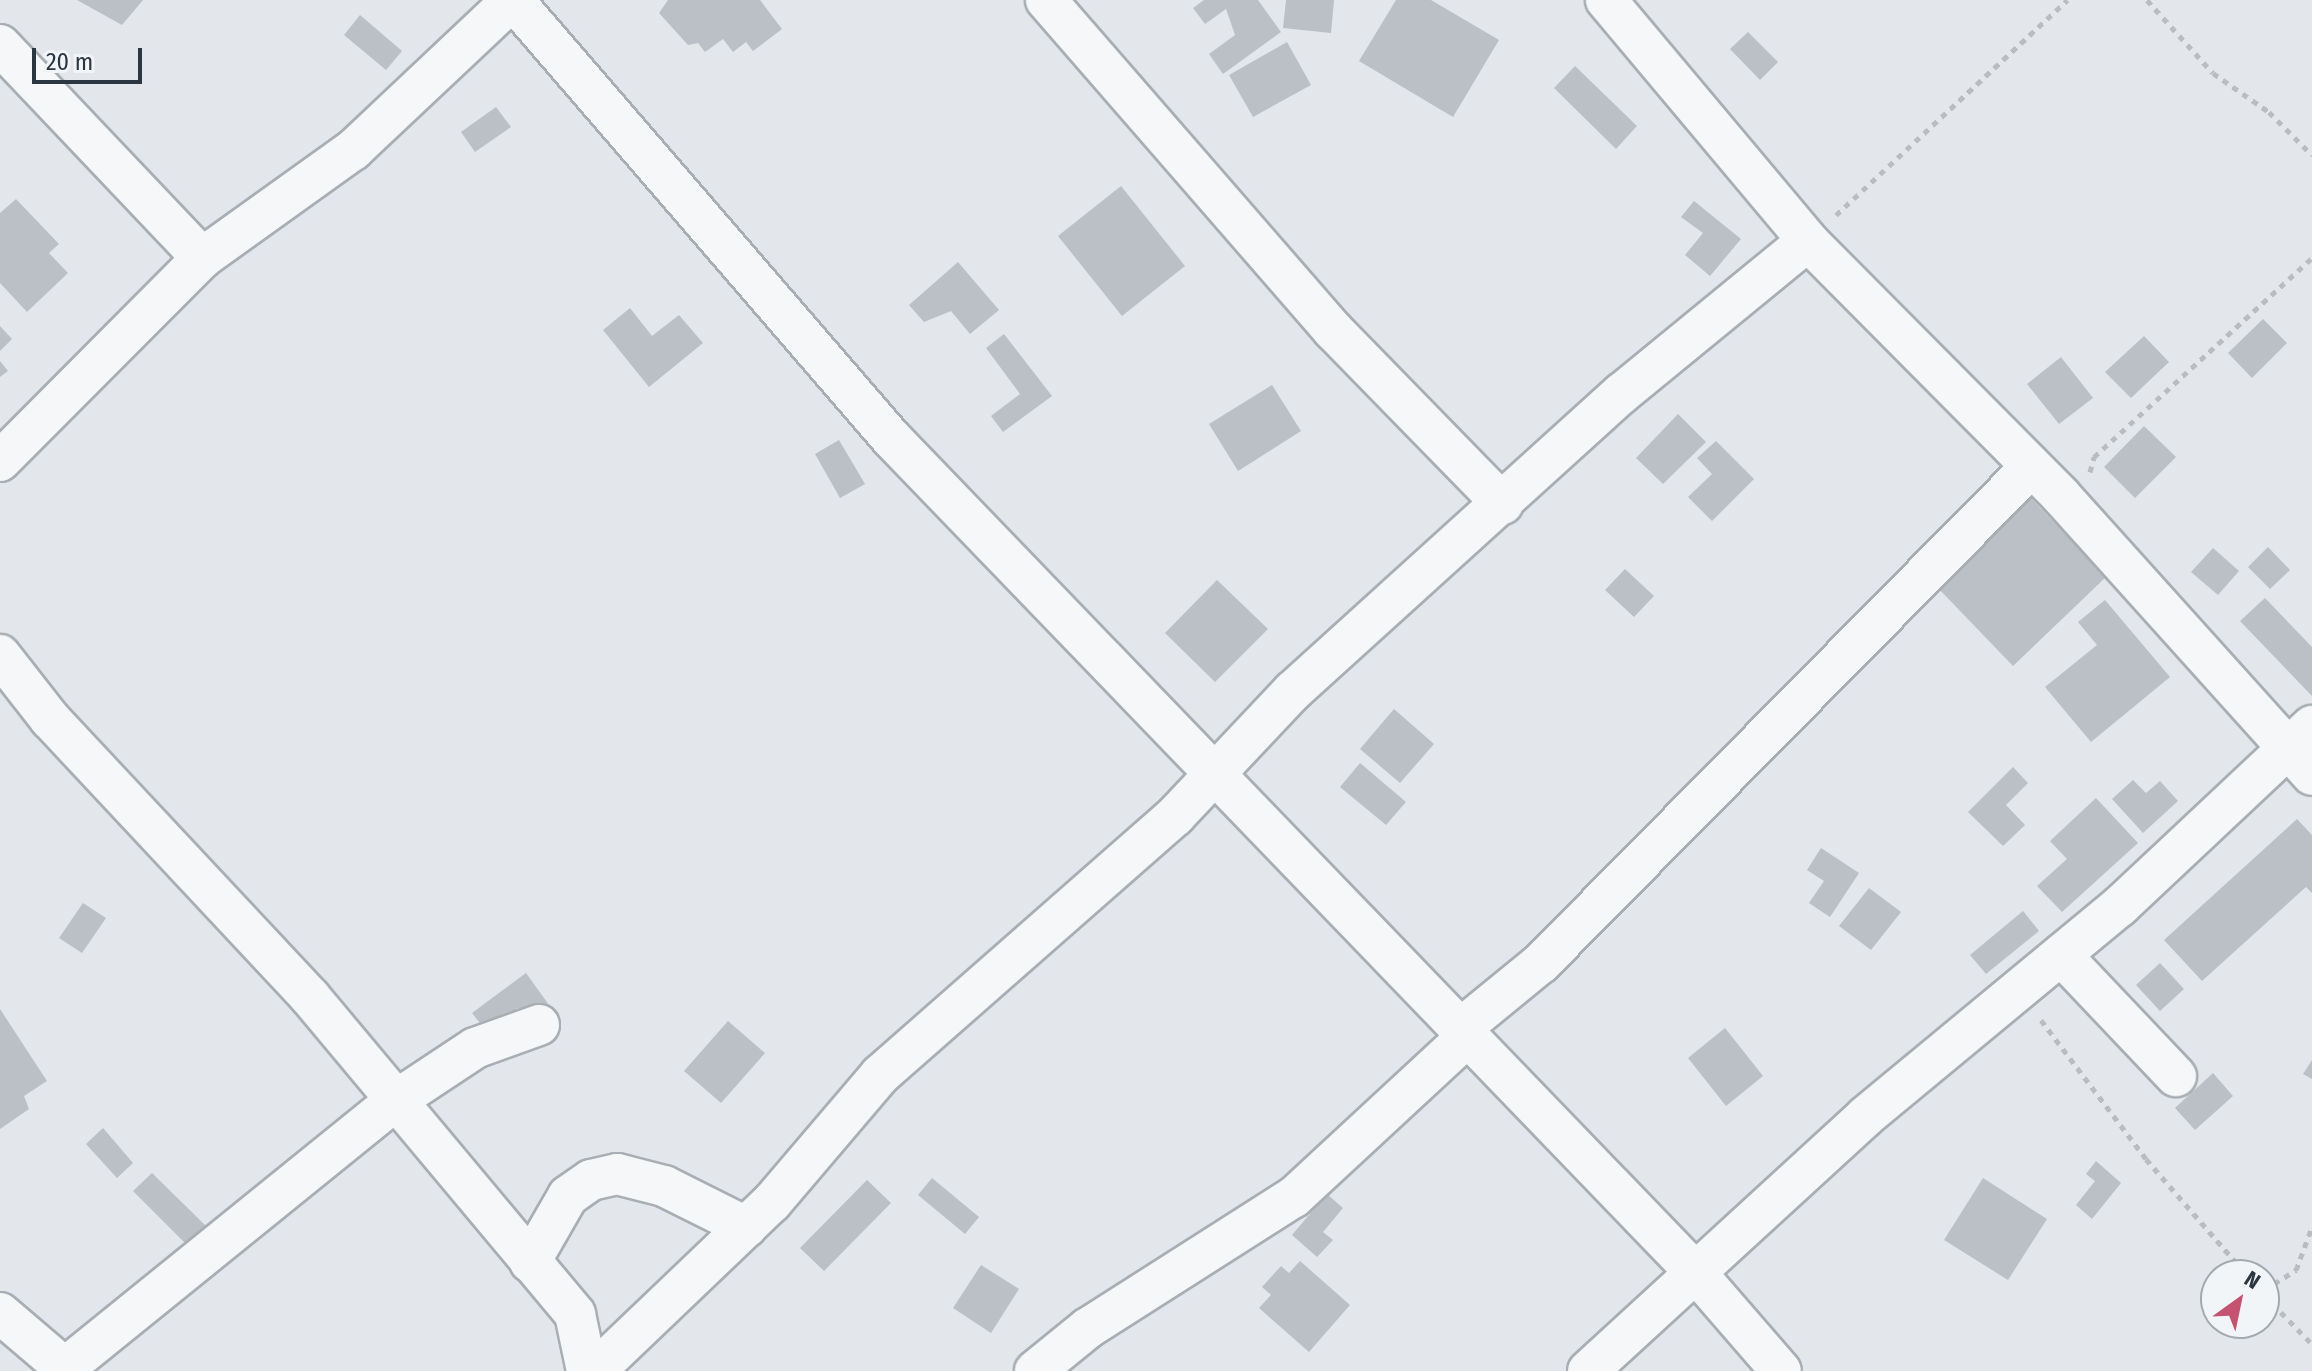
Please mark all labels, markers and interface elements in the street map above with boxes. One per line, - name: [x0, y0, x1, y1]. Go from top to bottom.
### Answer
- scale bar: [36, 32, 146, 82]
- text: 20 m: [46, 48, 93, 76]
- north arrow: [2200, 1259, 2280, 1339]
- text: N: [2239, 1265, 2265, 1295]

